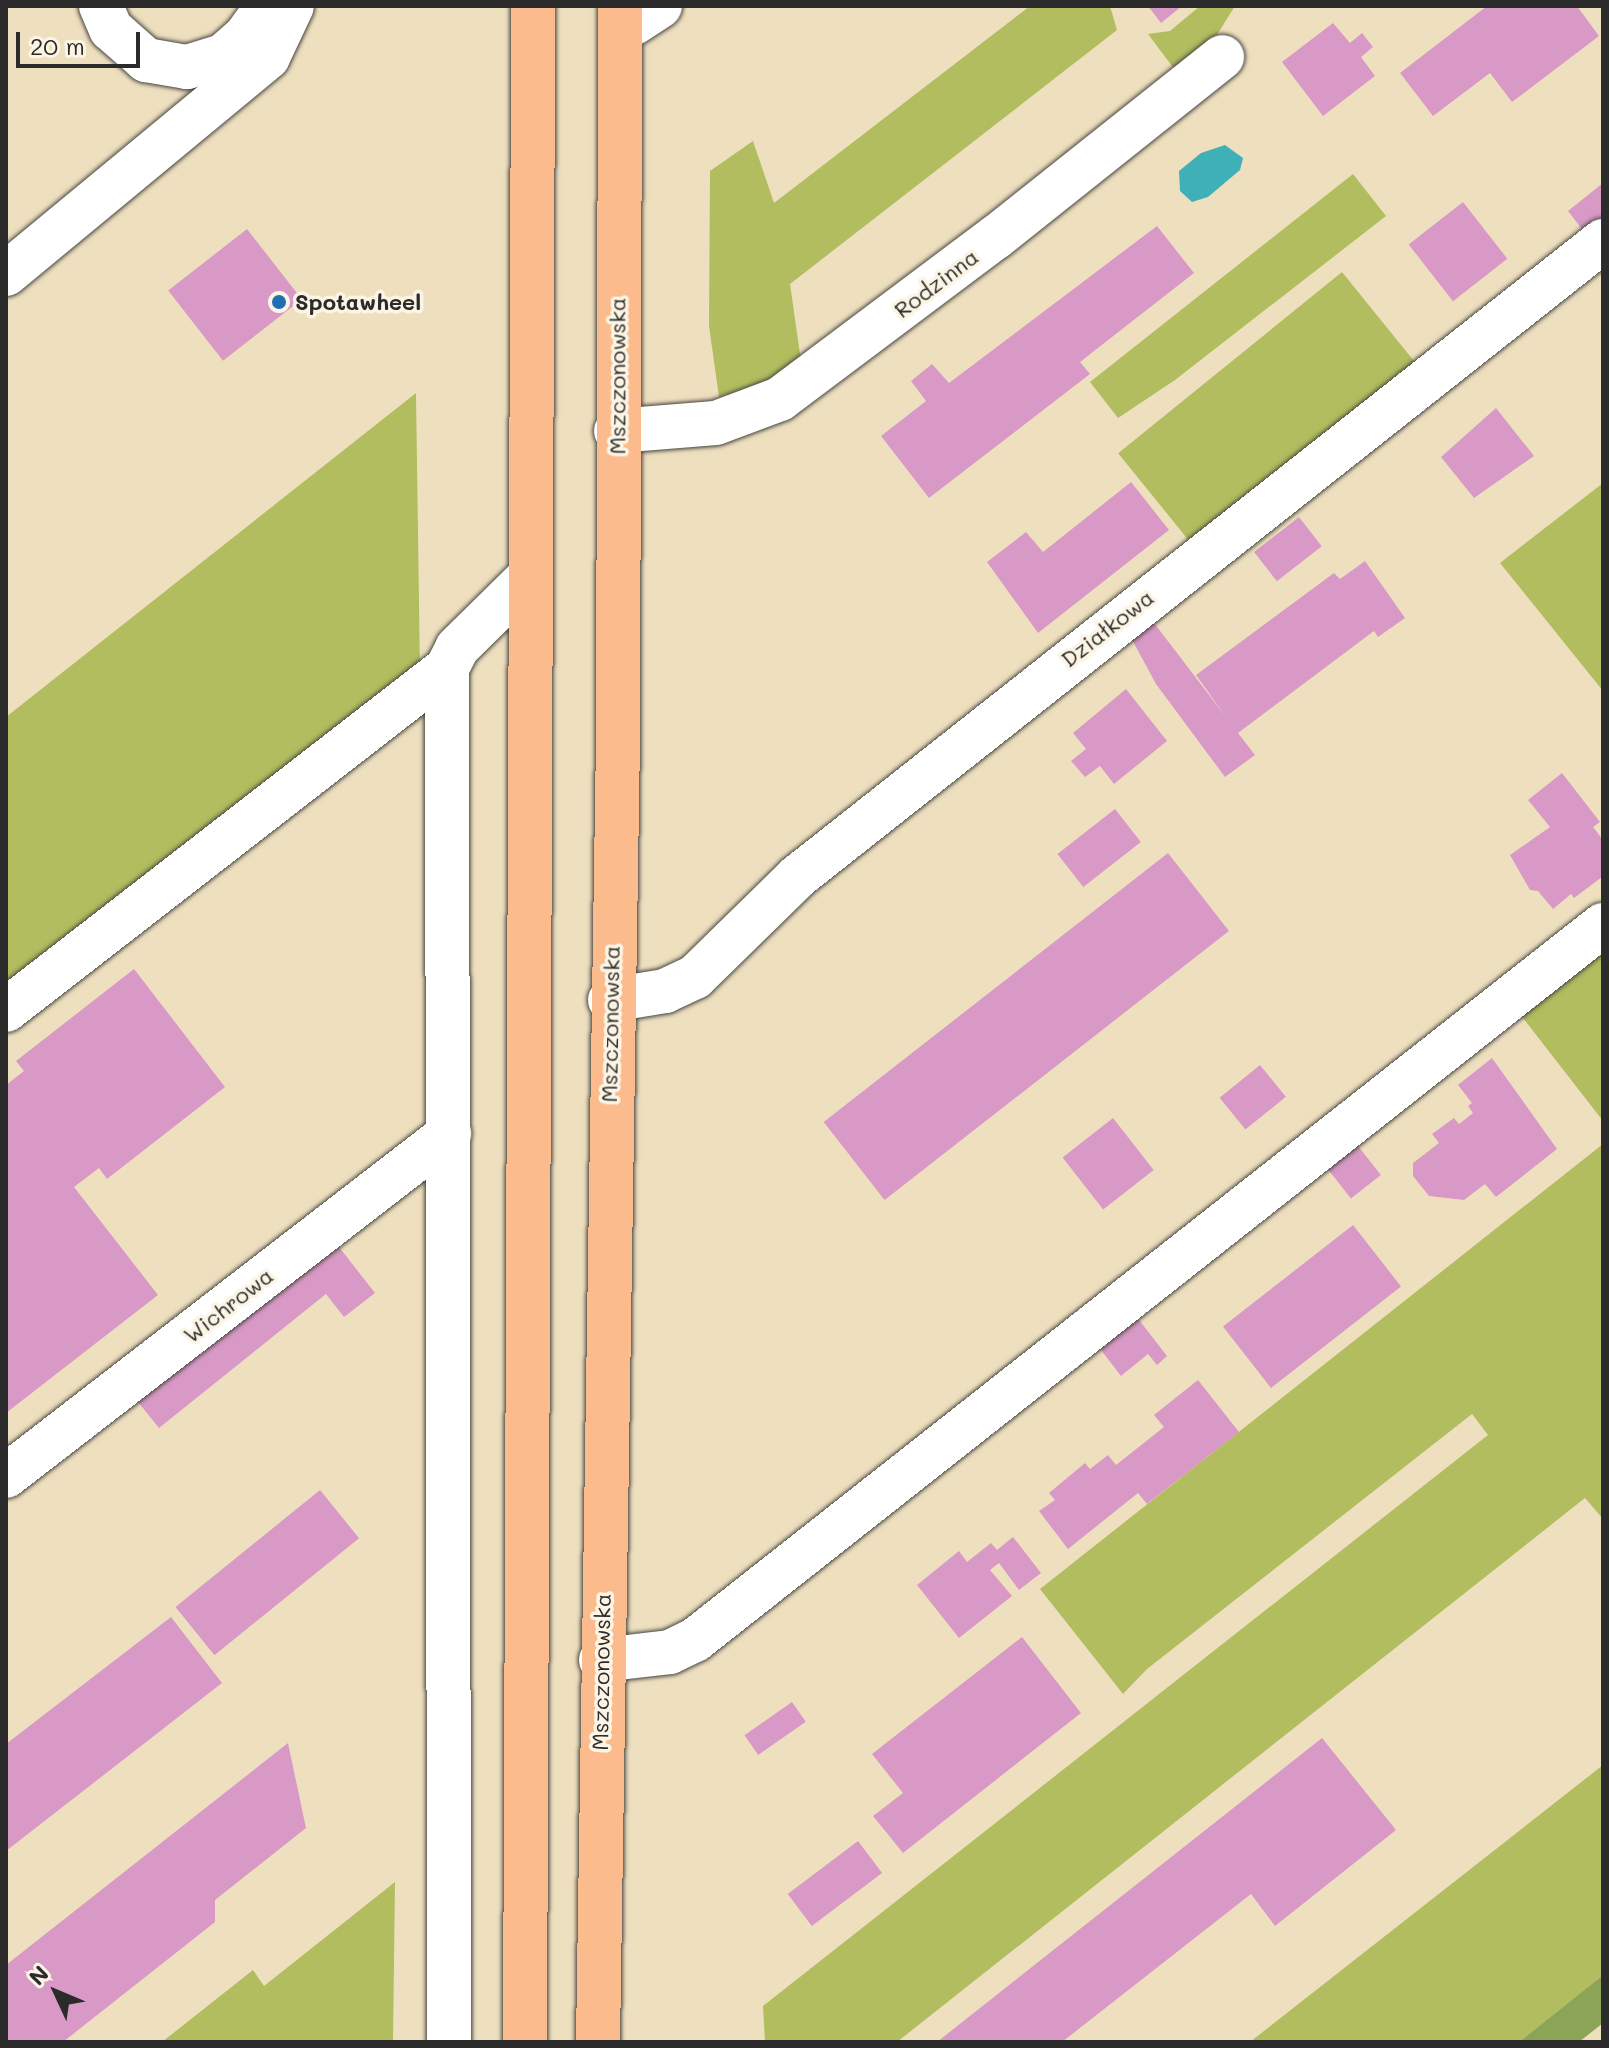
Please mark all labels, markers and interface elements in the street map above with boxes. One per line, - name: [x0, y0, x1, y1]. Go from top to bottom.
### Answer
- scale bar: [20, 16, 144, 66]
- text: 20 m: [30, 30, 85, 61]
- street label: Rodzinna: [889, 243, 983, 323]
- place label: Spotawheel: [295, 289, 421, 315]
- marker: Spotawheel: [270, 293, 288, 311]
- street label: Mszczonowska: [604, 297, 630, 455]
- street label: Działkowa: [1055, 584, 1159, 672]
- street label: Mszczonowska: [595, 945, 625, 1103]
- street label: Wichrowa: [178, 1262, 278, 1348]
- street label: Mszczonowska: [586, 1593, 616, 1751]
- north arrow: [16, 1952, 96, 2032]
- text: N: [22, 1959, 55, 1991]

